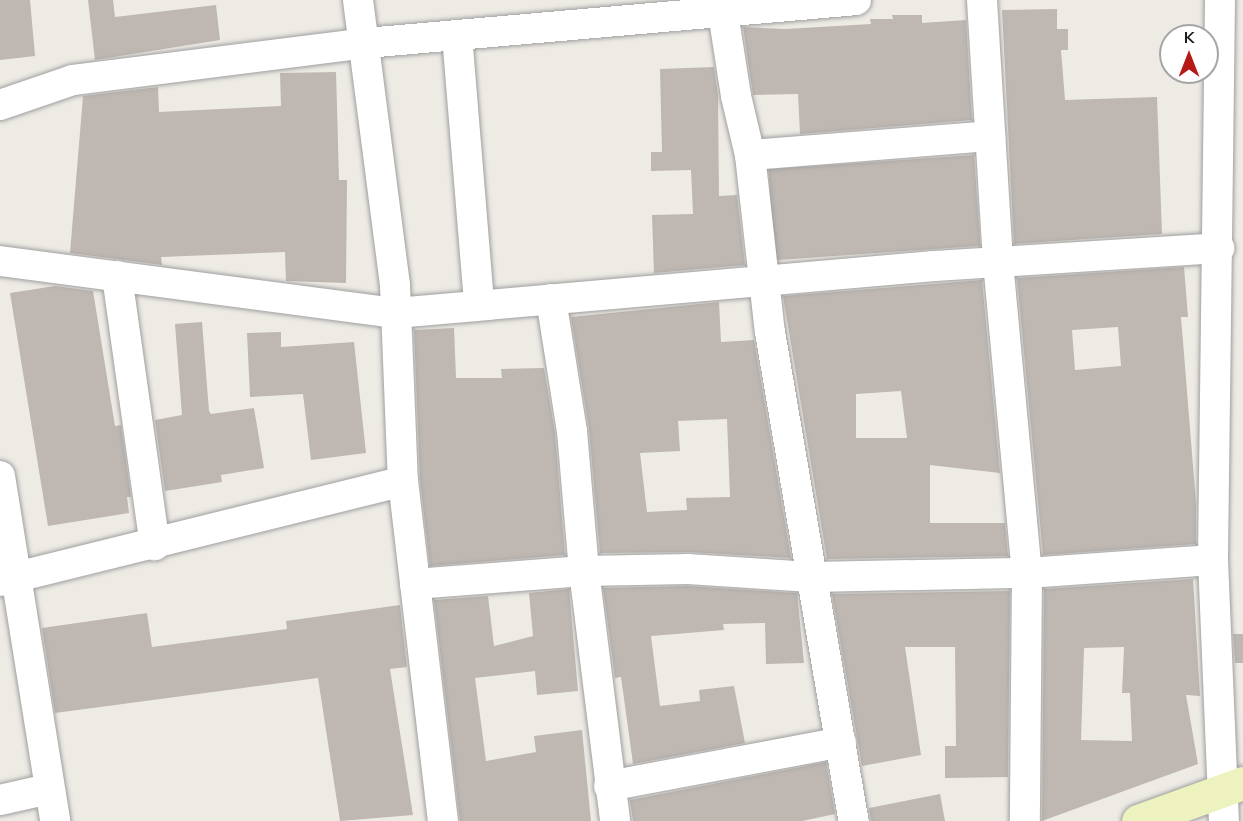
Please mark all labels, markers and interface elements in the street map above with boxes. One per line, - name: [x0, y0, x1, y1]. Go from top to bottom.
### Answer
- north arrow: [1159, 24, 1219, 84]
- text: K: [1184, 27, 1194, 49]

